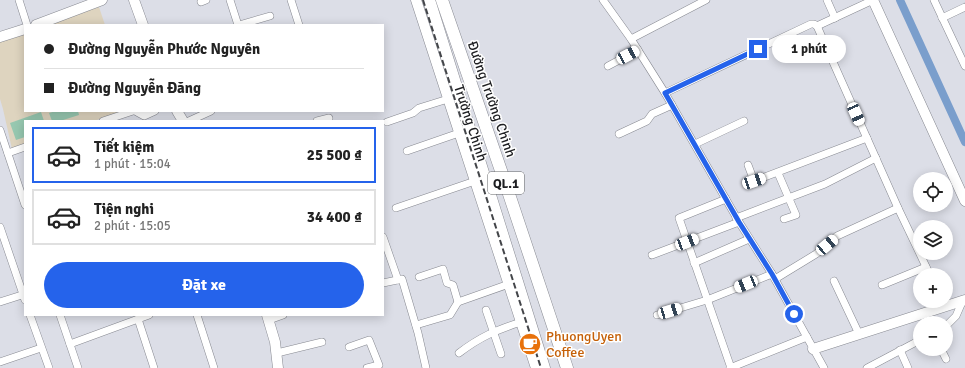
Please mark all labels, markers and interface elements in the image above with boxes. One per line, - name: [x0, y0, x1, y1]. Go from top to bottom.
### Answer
- callout: 1 phút: [772, 35, 846, 63]
- street label: Đường Trường Chinh: [464, 39, 520, 159]
- text: Đường Nguyễn Phước Nguyên: [68, 40, 260, 58]
- route end: [749, 40, 767, 58]
- text: 1 phút: [791, 41, 827, 57]
- car: [615, 44, 641, 66]
- text: Đường Nguyễn Đăng: [68, 79, 201, 97]
- street label: Trường Chinh: [451, 83, 491, 163]
- car: [846, 101, 866, 127]
- icon: car: [46, 137, 82, 173]
- text: Tiết kiệm: [94, 138, 154, 156]
- text: 25 500 ₫: [307, 146, 362, 164]
- text: 1 phút · 15:04: [94, 156, 171, 172]
- car: [741, 171, 767, 191]
- road number: QL.1: [488, 172, 524, 194]
- map controls: [913, 172, 953, 356]
- button: locate: [913, 172, 953, 212]
- icon: car: [46, 199, 82, 235]
- text: Tiện nghi: [94, 200, 154, 218]
- text: 34 400 ₫: [307, 208, 362, 226]
- text: 2 phút · 15:05: [94, 218, 171, 234]
- button: layers: [913, 220, 953, 260]
- car: [674, 232, 700, 252]
- car: [814, 233, 840, 257]
- button: Đặt xe: [44, 262, 364, 308]
- button: +: [913, 268, 953, 308]
- car: [733, 274, 759, 294]
- car: [657, 302, 683, 320]
- route start: [785, 305, 803, 323]
- button: −: [913, 316, 953, 356]
- place label: PhuongUyen Coffee: [546, 328, 622, 361]
- cafe icon: PhuongUyen Coffee: [517, 331, 543, 357]

